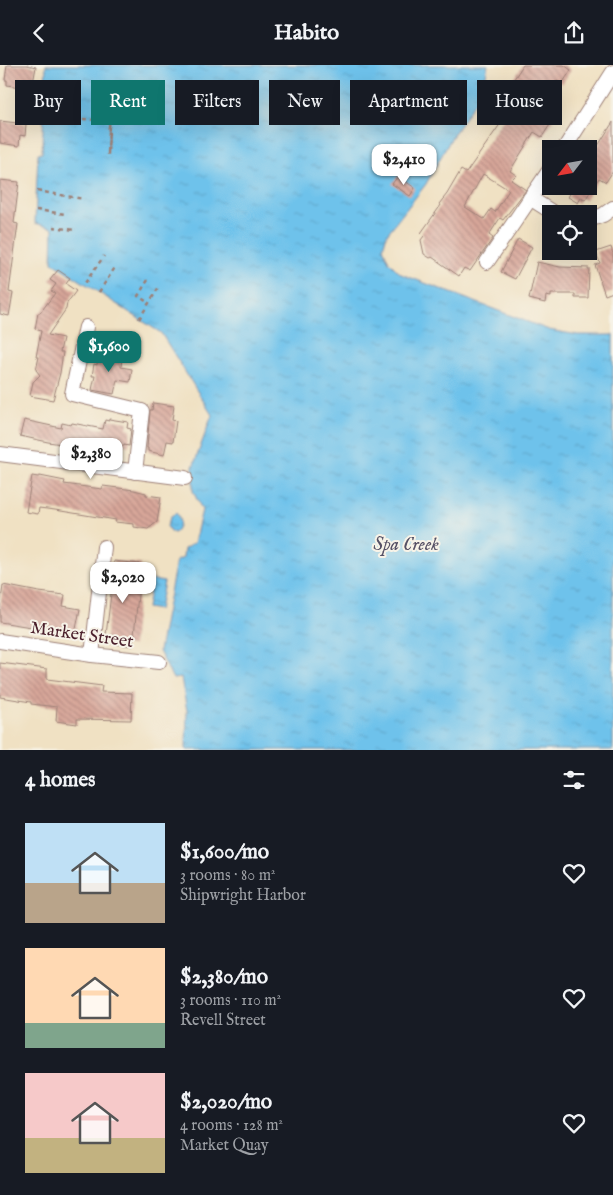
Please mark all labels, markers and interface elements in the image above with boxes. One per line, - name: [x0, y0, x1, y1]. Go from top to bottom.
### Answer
- icon: back: [25, 19, 53, 47]
- text: Habito: [274, 19, 339, 47]
- icon: share: [560, 19, 588, 47]
- chip: Buy: [15, 80, 81, 125]
- chip: Rent: [91, 80, 165, 125]
- chip: Filters: [175, 80, 259, 125]
- chip: New: [269, 80, 340, 125]
- chip: Apartment: [350, 80, 467, 125]
- chip: House: [477, 80, 562, 125]
- north arrow: [542, 140, 598, 195]
- map controls: [542, 140, 597, 260]
- pin: $2,410: [363, 143, 445, 186]
- text: $2,410: [383, 150, 425, 170]
- button: locate: [542, 205, 597, 260]
- pin: $1,600: [68, 331, 150, 373]
- text: $1,600: [88, 337, 130, 357]
- pin: $2,380: [50, 437, 132, 480]
- text: $2,380: [71, 444, 111, 464]
- water label: Spa Creek: [373, 533, 439, 557]
- pin: $2,020: [82, 561, 164, 604]
- text: $2,020: [101, 568, 145, 588]
- street label: Market Street: [29, 617, 135, 654]
- icon: filters: [560, 766, 588, 794]
- text: 4 homes: [25, 767, 95, 794]
- text: $1,600/mo: [180, 839, 269, 866]
- icon: home: [65, 843, 125, 903]
- icon: heart: [560, 859, 588, 887]
- text: 3 rooms · 80 m²: [180, 866, 276, 886]
- text: Shipwright Harbor: [180, 886, 306, 906]
- text: $2,380/mo: [180, 964, 268, 991]
- icon: home: [65, 968, 125, 1028]
- icon: heart: [560, 984, 588, 1012]
- text: 3 rooms · 110 m²: [180, 991, 281, 1011]
- text: Revell Street: [180, 1011, 266, 1031]
- text: $2,020/mo: [180, 1089, 272, 1116]
- icon: home: [65, 1093, 125, 1153]
- icon: heart: [560, 1109, 588, 1137]
- text: 4 rooms · 128 m²: [180, 1116, 283, 1136]
- text: Market Quay: [180, 1136, 269, 1156]

